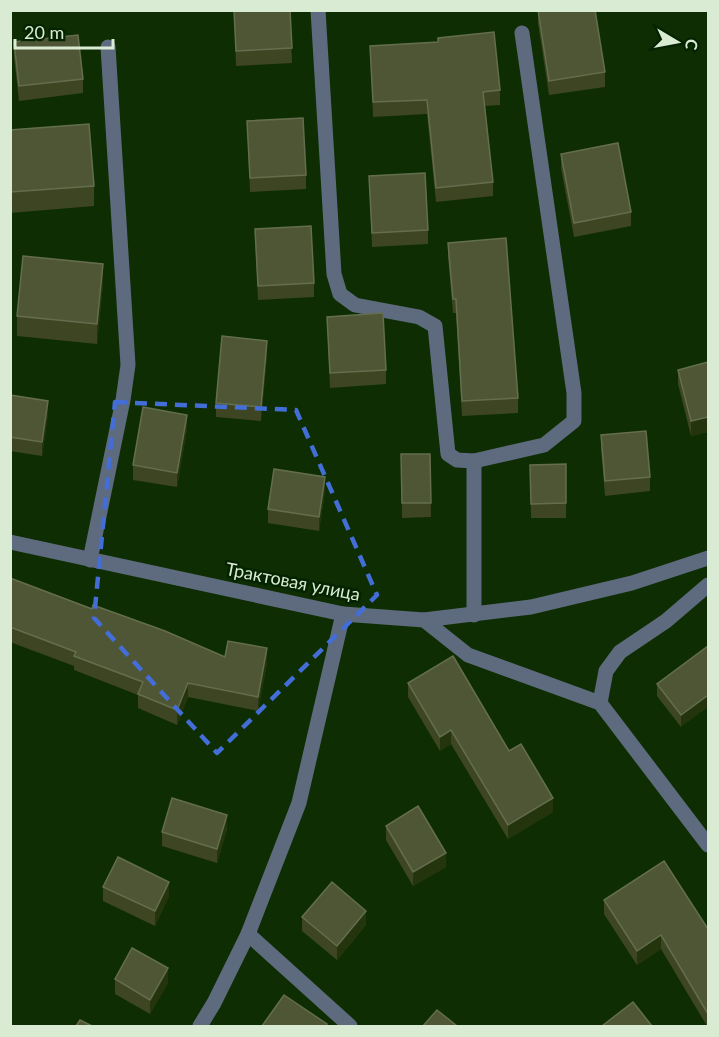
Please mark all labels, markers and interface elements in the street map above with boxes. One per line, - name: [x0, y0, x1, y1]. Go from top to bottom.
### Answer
- scale bar: [15, 12, 112, 50]
- north arrow: [647, 12, 707, 72]
- text: 20 m: [24, 21, 64, 43]
- text: С: [682, 38, 703, 52]
- street label: Трактовая улица: [224, 557, 362, 605]

